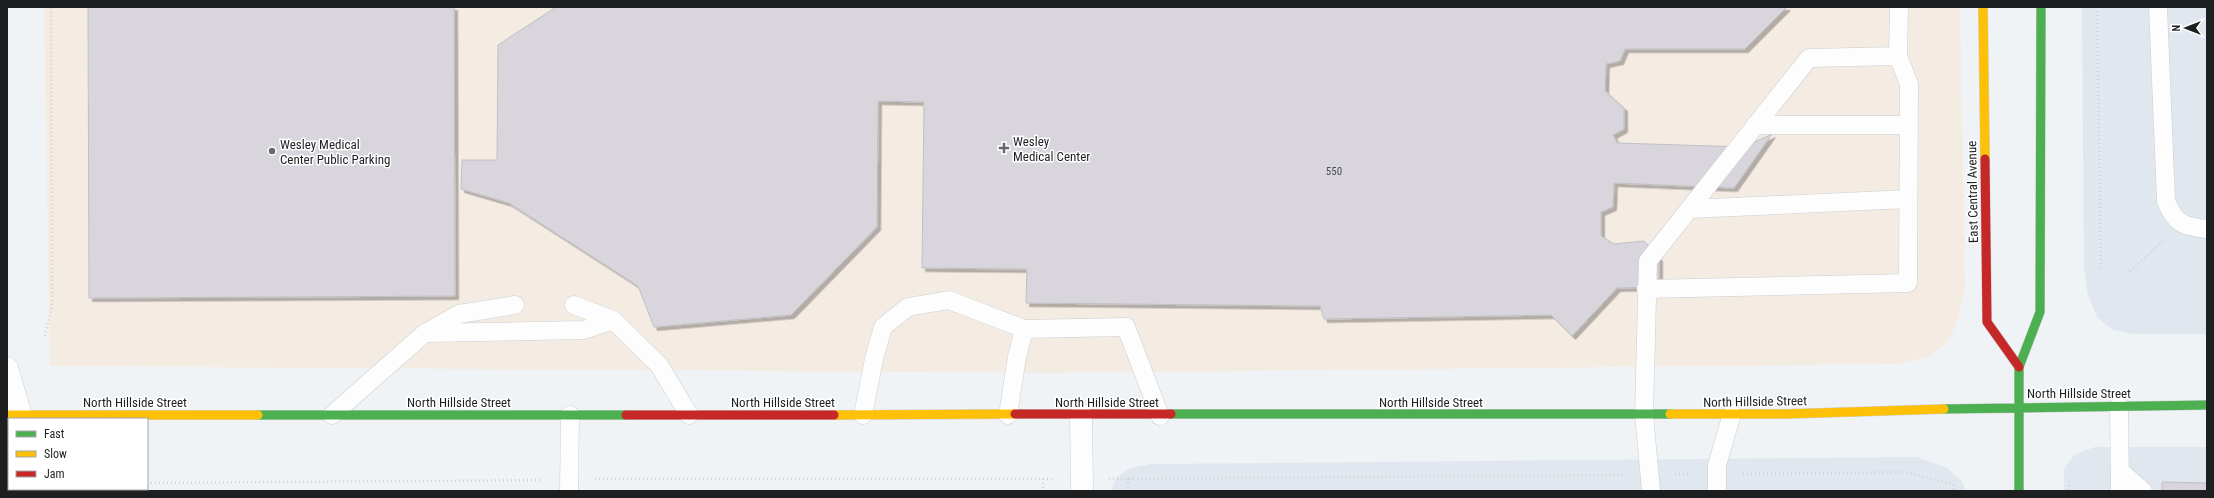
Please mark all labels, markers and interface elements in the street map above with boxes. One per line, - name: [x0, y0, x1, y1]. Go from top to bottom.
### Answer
- north arrow: [2166, 8, 2206, 48]
- text: N: [2170, 24, 2183, 31]
- place label: Wesley Medical Center: [1013, 134, 1090, 164]
- place label: Wesley Medical Center Public Parking: [280, 137, 390, 167]
- street label: East Central Avenue: [1964, 141, 1981, 243]
- marker: Wesley Medical Center: [998, 142, 1010, 154]
- marker: Wesley Medical Center Public Parking: [267, 146, 277, 156]
- house number: 550: [1326, 165, 1342, 178]
- street label: North Hillside Street: [2027, 386, 2131, 401]
- street label: North Hillside Street: [1703, 393, 1807, 410]
- street label: North Hillside Street: [83, 395, 187, 410]
- street label: North Hillside Street: [407, 395, 511, 410]
- street label: North Hillside Street: [731, 395, 835, 410]
- street label: North Hillside Street: [1055, 395, 1159, 410]
- street label: North Hillside Street: [1379, 395, 1483, 410]
- legend: [8, 418, 148, 490]
- text: Fast: [44, 427, 65, 441]
- text: Slow: [44, 447, 67, 461]
- text: Jam: [44, 467, 65, 481]

